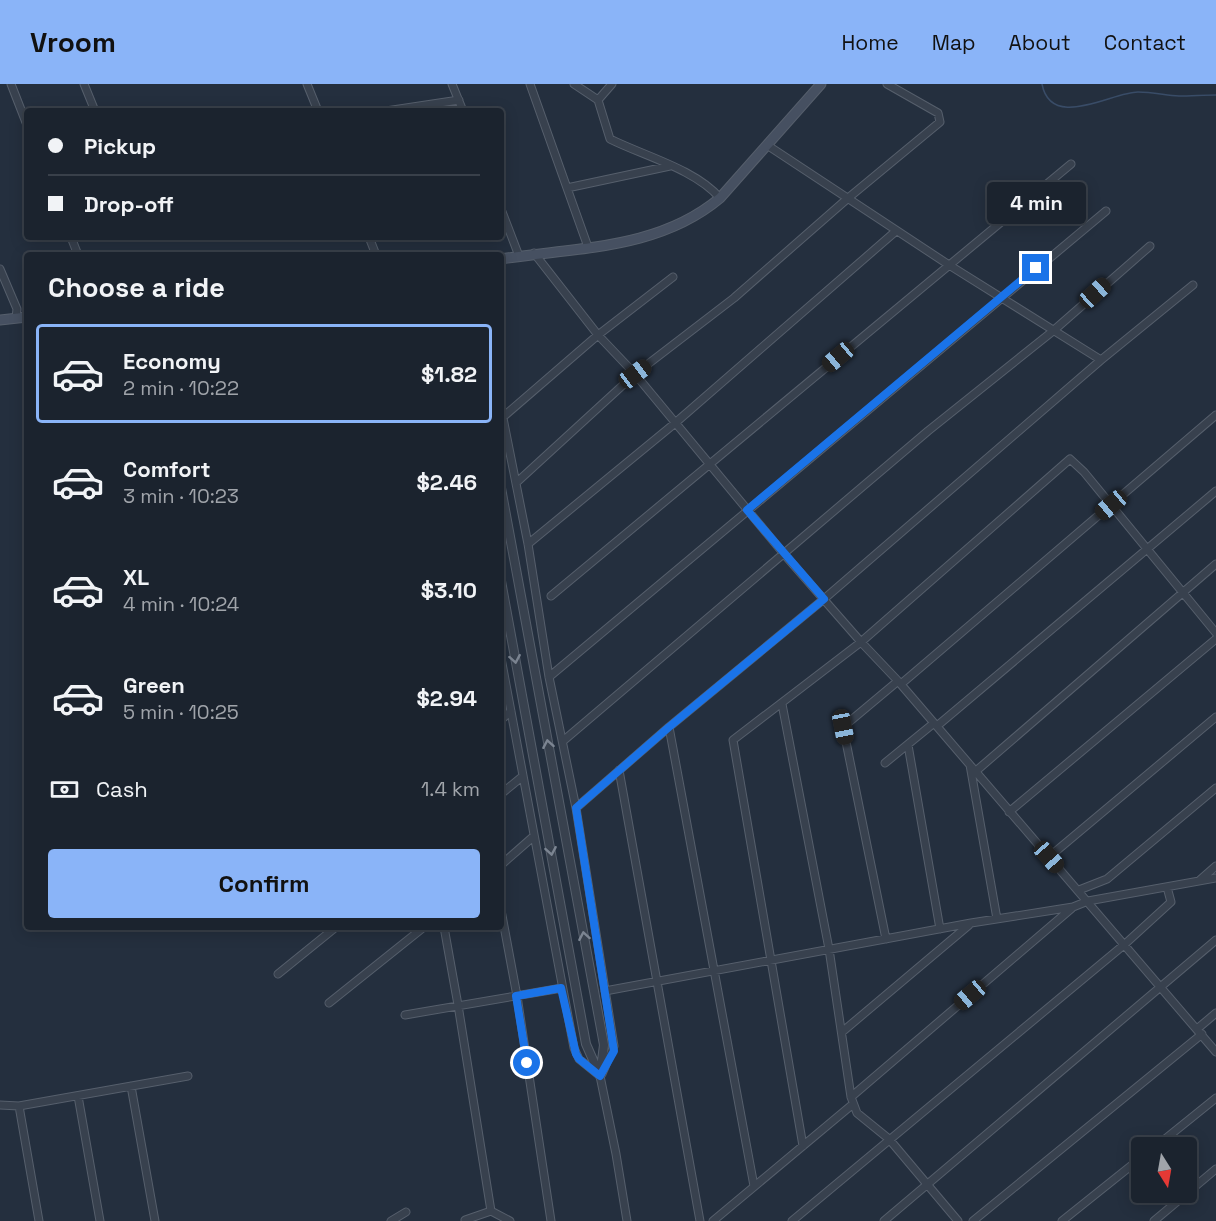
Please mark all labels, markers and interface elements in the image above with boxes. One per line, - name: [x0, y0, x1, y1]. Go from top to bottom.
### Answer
- text: Vroom: [30, 24, 116, 60]
- text: Home: [841, 29, 899, 56]
- text: Map: [932, 29, 976, 56]
- text: About: [1009, 29, 1071, 56]
- text: Contact: [1104, 29, 1186, 56]
- text: Pickup: [84, 132, 156, 160]
- callout: 4 min: [986, 181, 1086, 223]
- text: Drop-off: [84, 190, 174, 218]
- text: 4 min: [1010, 190, 1063, 216]
- route end: [1022, 254, 1049, 281]
- text: Choose a ride: [48, 270, 225, 305]
- car: [1076, 274, 1114, 312]
- car: [818, 339, 858, 375]
- icon: car: [51, 347, 105, 401]
- text: Economy: [123, 347, 221, 375]
- car: [615, 356, 655, 392]
- text: $1.82: [421, 360, 477, 388]
- text: 2 min · 10:22: [123, 375, 239, 401]
- icon: car: [51, 455, 105, 509]
- text: Comfort: [123, 455, 211, 483]
- text: $2.46: [416, 468, 477, 496]
- text: 3 min · 10:23: [123, 483, 239, 509]
- car: [1091, 487, 1131, 523]
- icon: car: [51, 563, 105, 617]
- text: XL: [123, 563, 149, 591]
- text: $3.10: [421, 576, 477, 604]
- text: 4 min · 10:24: [123, 591, 239, 617]
- one-way arrow: [508, 654, 521, 664]
- icon: car: [51, 671, 105, 725]
- text: Green: [123, 671, 185, 699]
- text: $2.94: [416, 684, 477, 712]
- text: 5 min · 10:25: [123, 699, 239, 725]
- car: [831, 708, 855, 746]
- one-way arrow: [542, 739, 555, 749]
- icon: cash: [48, 773, 81, 806]
- text: Cash: [96, 775, 148, 803]
- text: 1.4 km: [421, 776, 480, 802]
- car: [1030, 838, 1068, 876]
- one-way arrow: [544, 847, 556, 856]
- button: Confirm: [48, 849, 480, 918]
- one-way arrow: [578, 931, 591, 941]
- car: [950, 977, 990, 1013]
- route start: [513, 1049, 540, 1076]
- north arrow: [1131, 1137, 1197, 1203]
- map controls: [1131, 1137, 1197, 1203]

